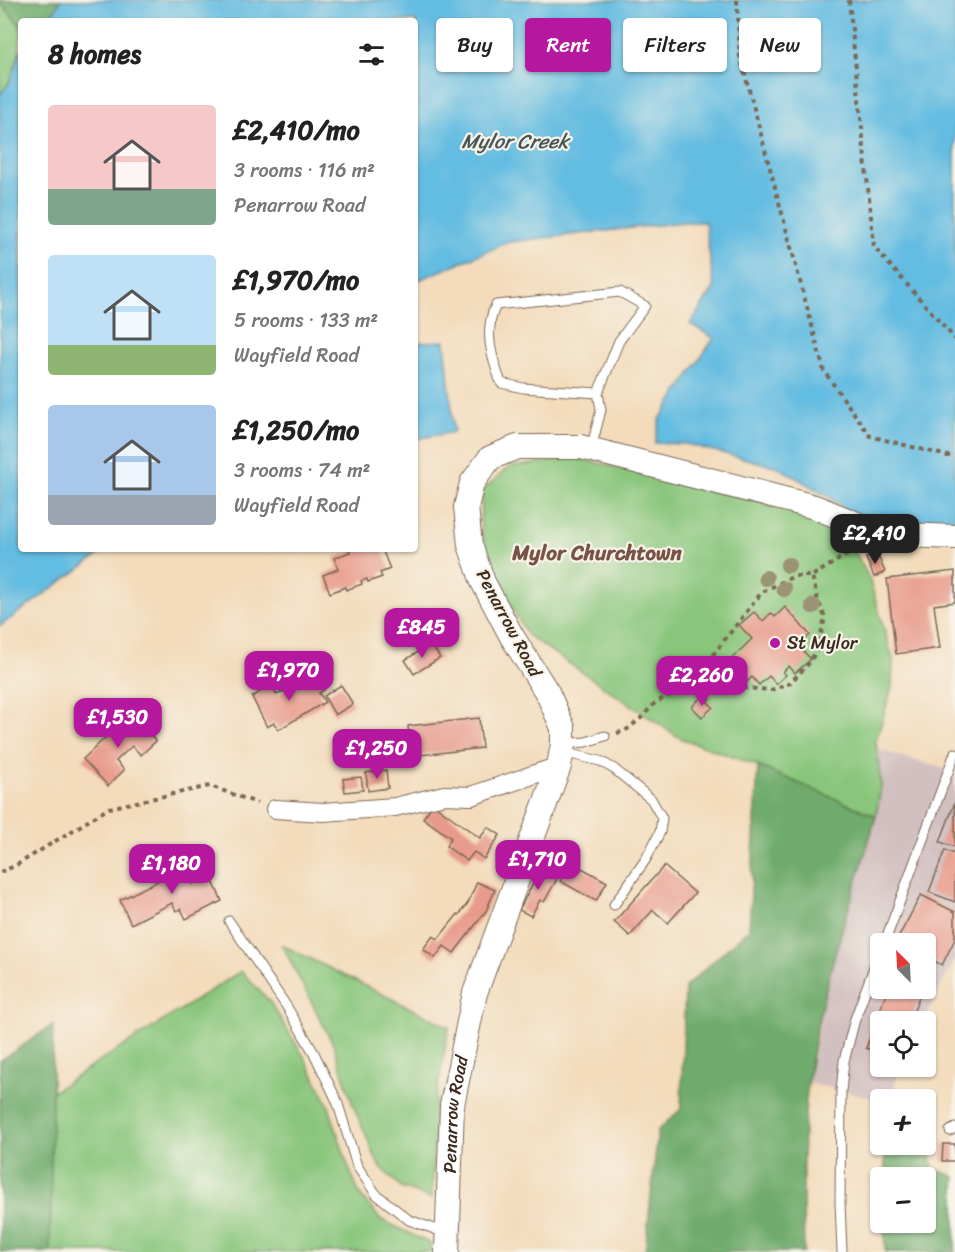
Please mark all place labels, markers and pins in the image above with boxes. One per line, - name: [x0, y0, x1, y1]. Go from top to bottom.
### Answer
- pin: £2,410: [826, 514, 924, 565]
- pin: £845: [386, 608, 458, 659]
- place label: St Mylor: [787, 627, 859, 659]
- marker: St Mylor: [768, 636, 782, 650]
- pin: £1,970: [240, 651, 338, 702]
- pin: £2,260: [653, 656, 751, 707]
- pin: £1,530: [69, 698, 167, 749]
- pin: £1,250: [328, 729, 426, 780]
- pin: £1,710: [489, 840, 587, 891]
- pin: £1,180: [123, 844, 221, 895]

